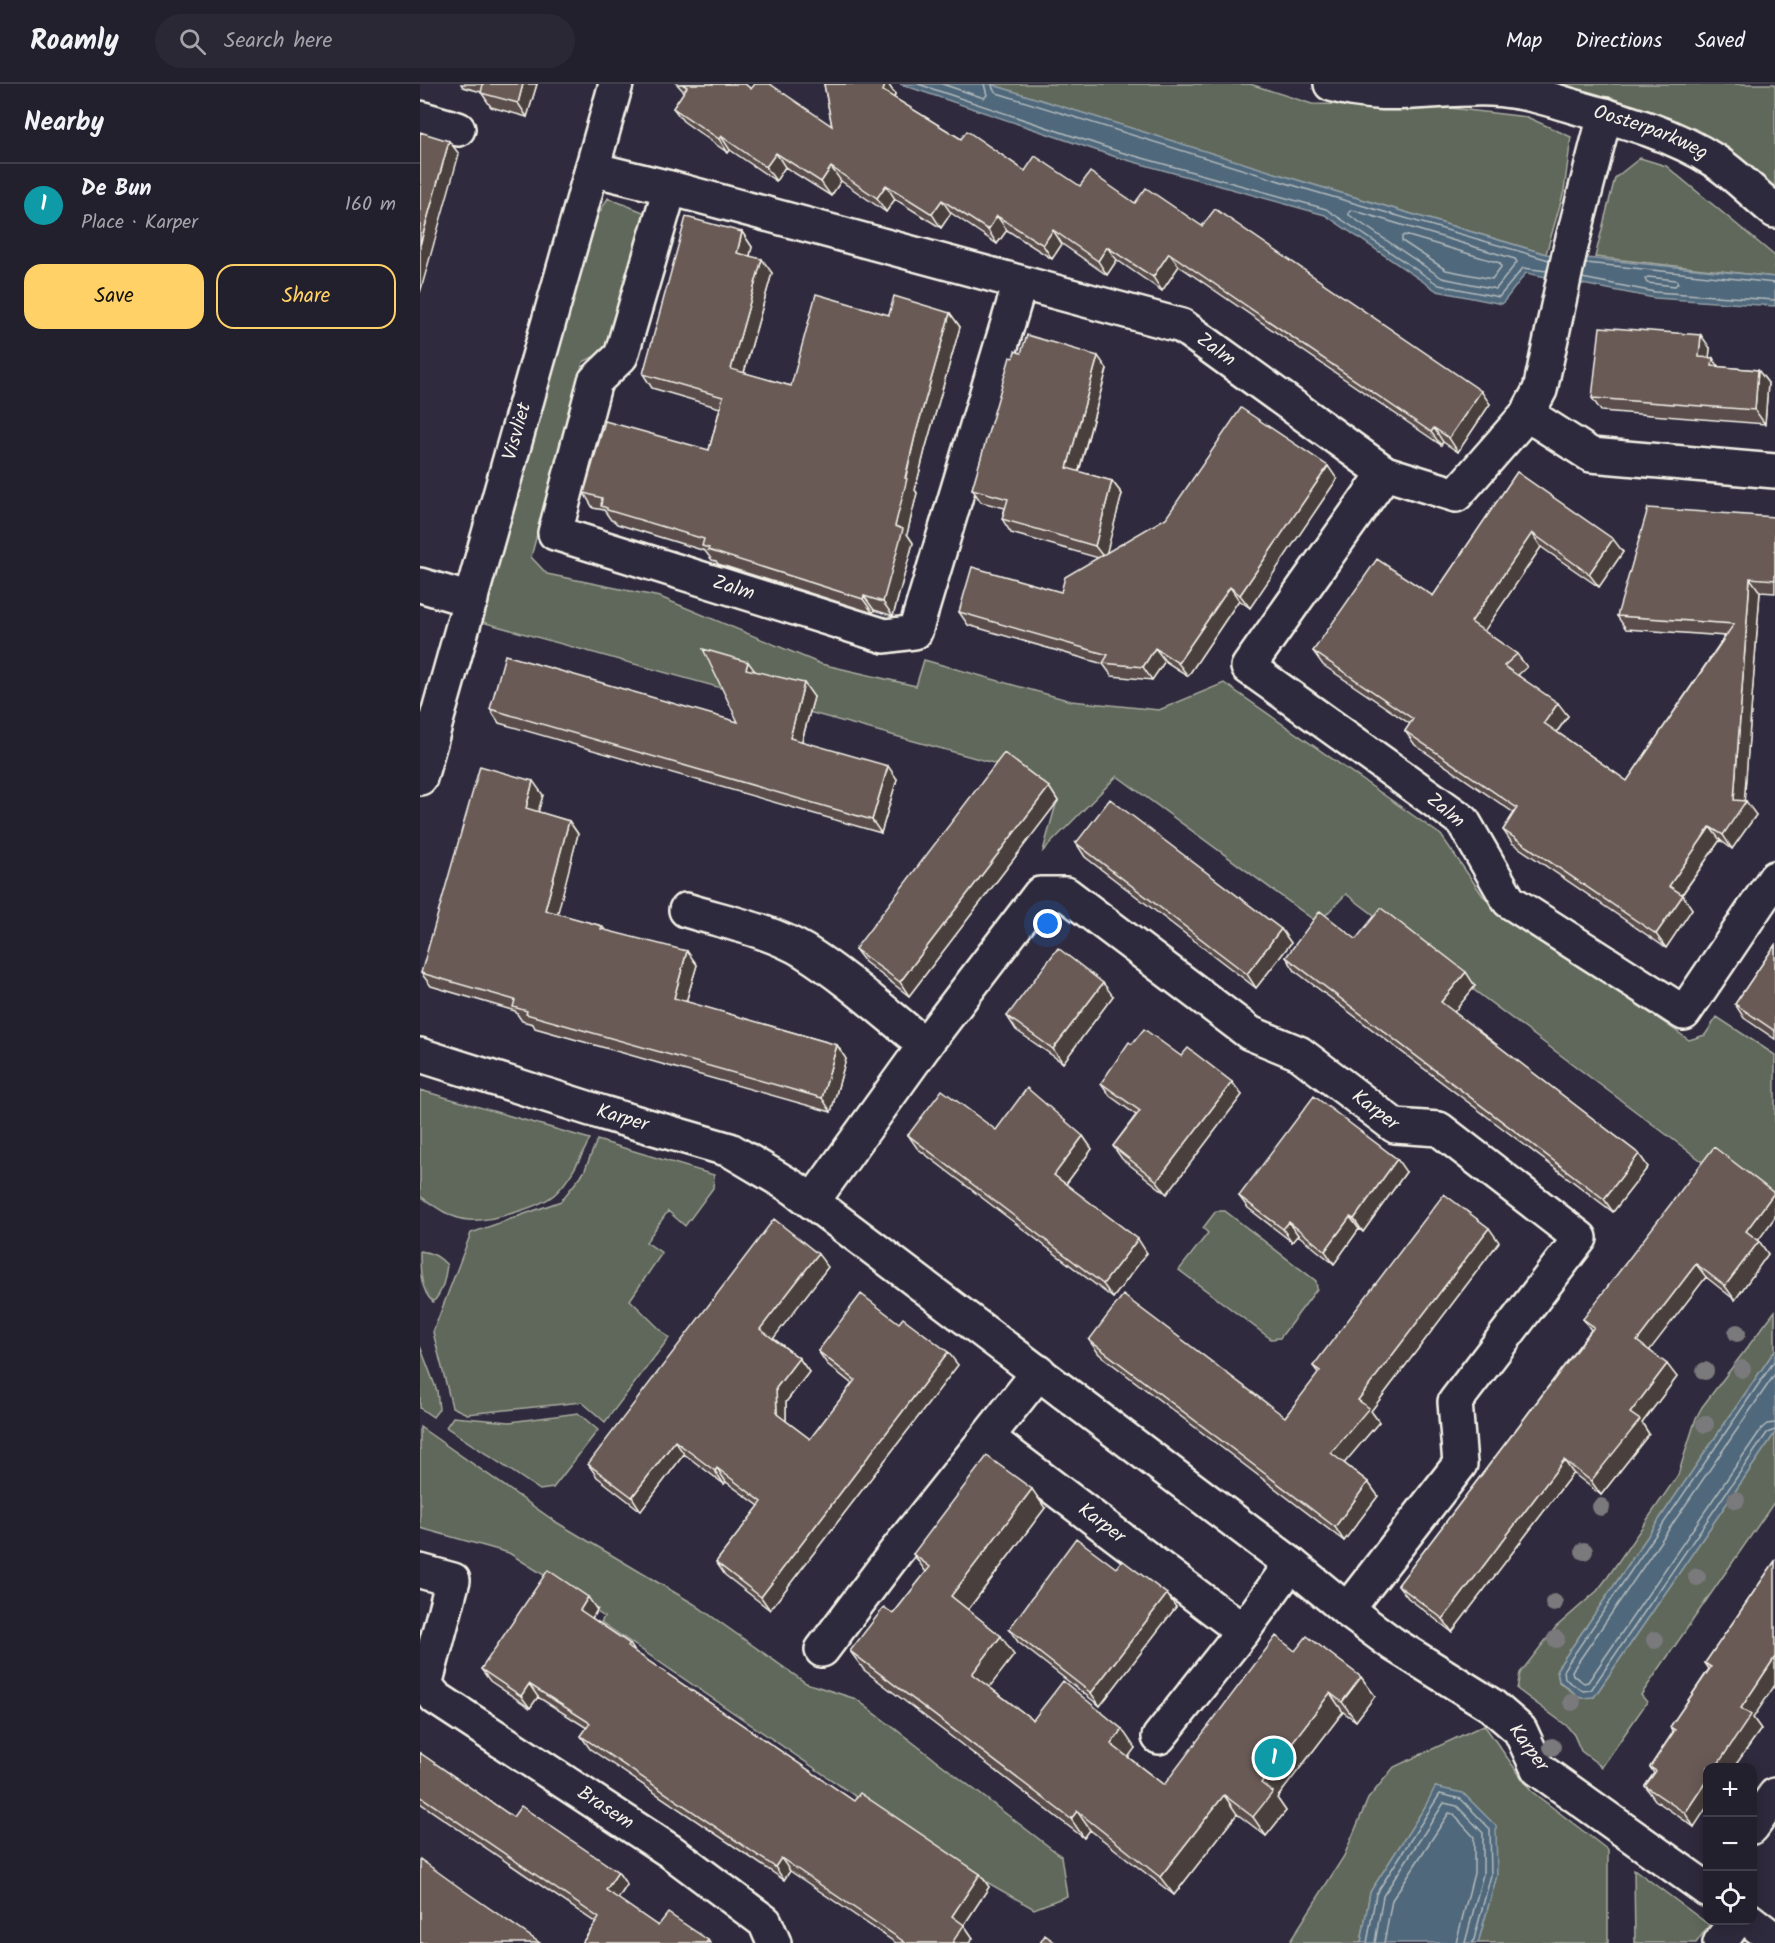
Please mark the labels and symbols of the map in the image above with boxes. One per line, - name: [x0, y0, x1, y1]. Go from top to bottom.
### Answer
- street label: Oosterparkweg: [1590, 97, 1714, 169]
- street label: Zalm: [1189, 325, 1242, 376]
- street label: Visvliet: [494, 399, 541, 464]
- street label: Zalm: [708, 567, 758, 610]
- street label: Zalm: [1418, 785, 1472, 837]
- your location: [1033, 909, 1062, 938]
- street label: Karper: [1344, 1082, 1407, 1140]
- street label: Karper: [592, 1096, 653, 1142]
- street label: Karper: [1070, 1495, 1133, 1553]
- street label: Karper: [1499, 1717, 1557, 1780]
- pin: 1: [1254, 1736, 1294, 1780]
- street label: Brasem: [570, 1778, 640, 1839]

